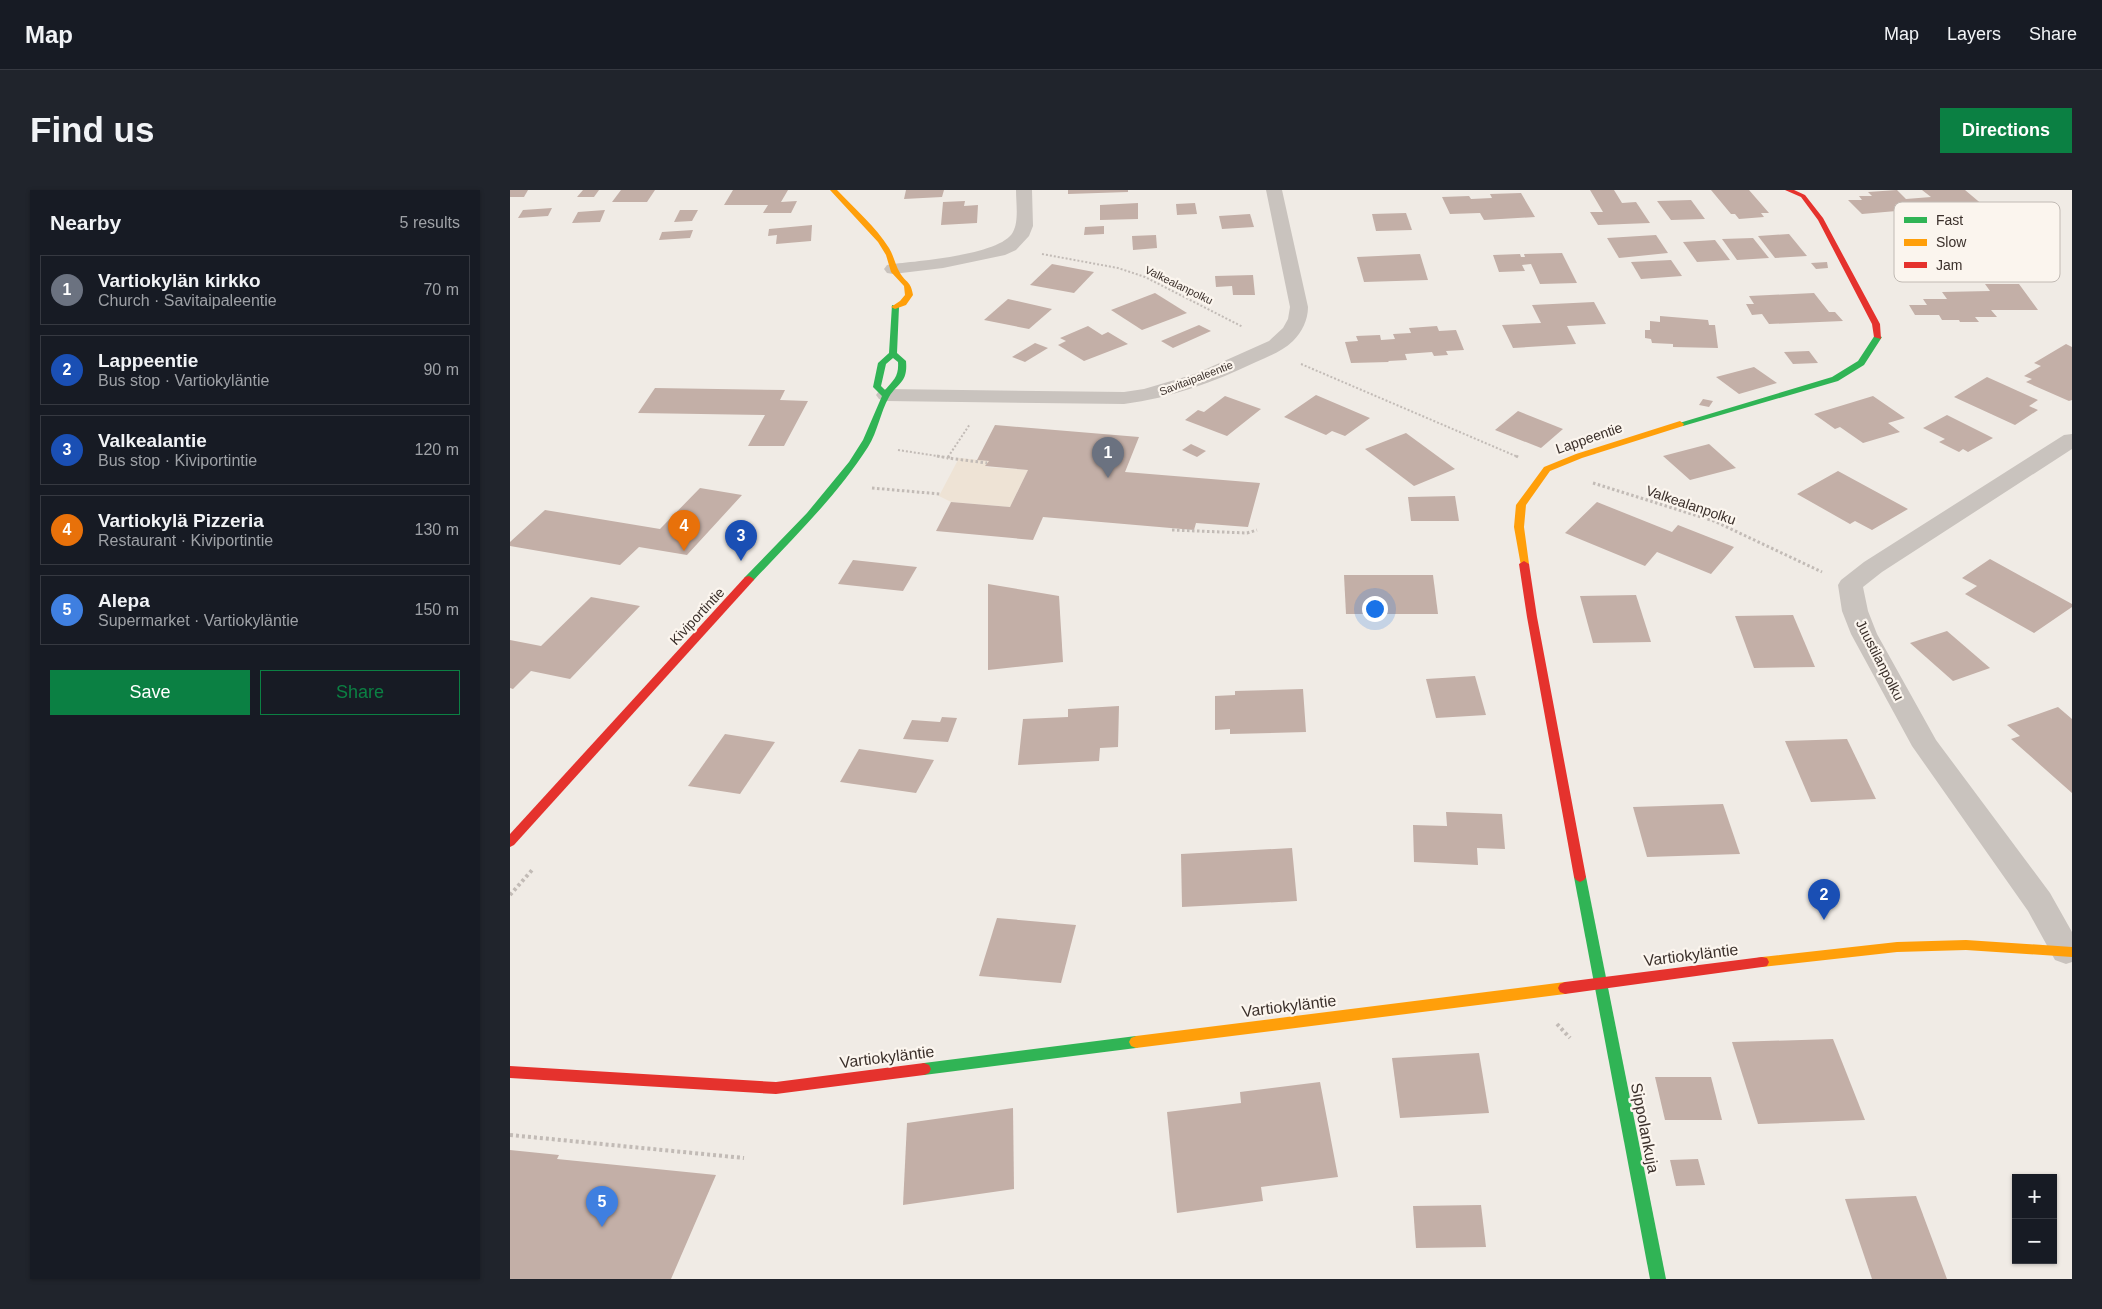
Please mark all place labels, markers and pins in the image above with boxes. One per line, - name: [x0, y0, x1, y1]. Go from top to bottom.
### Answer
- pin: 1: [1092, 437, 1124, 478]
- pin: 4: [668, 510, 700, 551]
- pin: 3: [725, 520, 757, 561]
- pin: 2: [1808, 879, 1840, 920]
- pin: 5: [586, 1186, 618, 1227]

